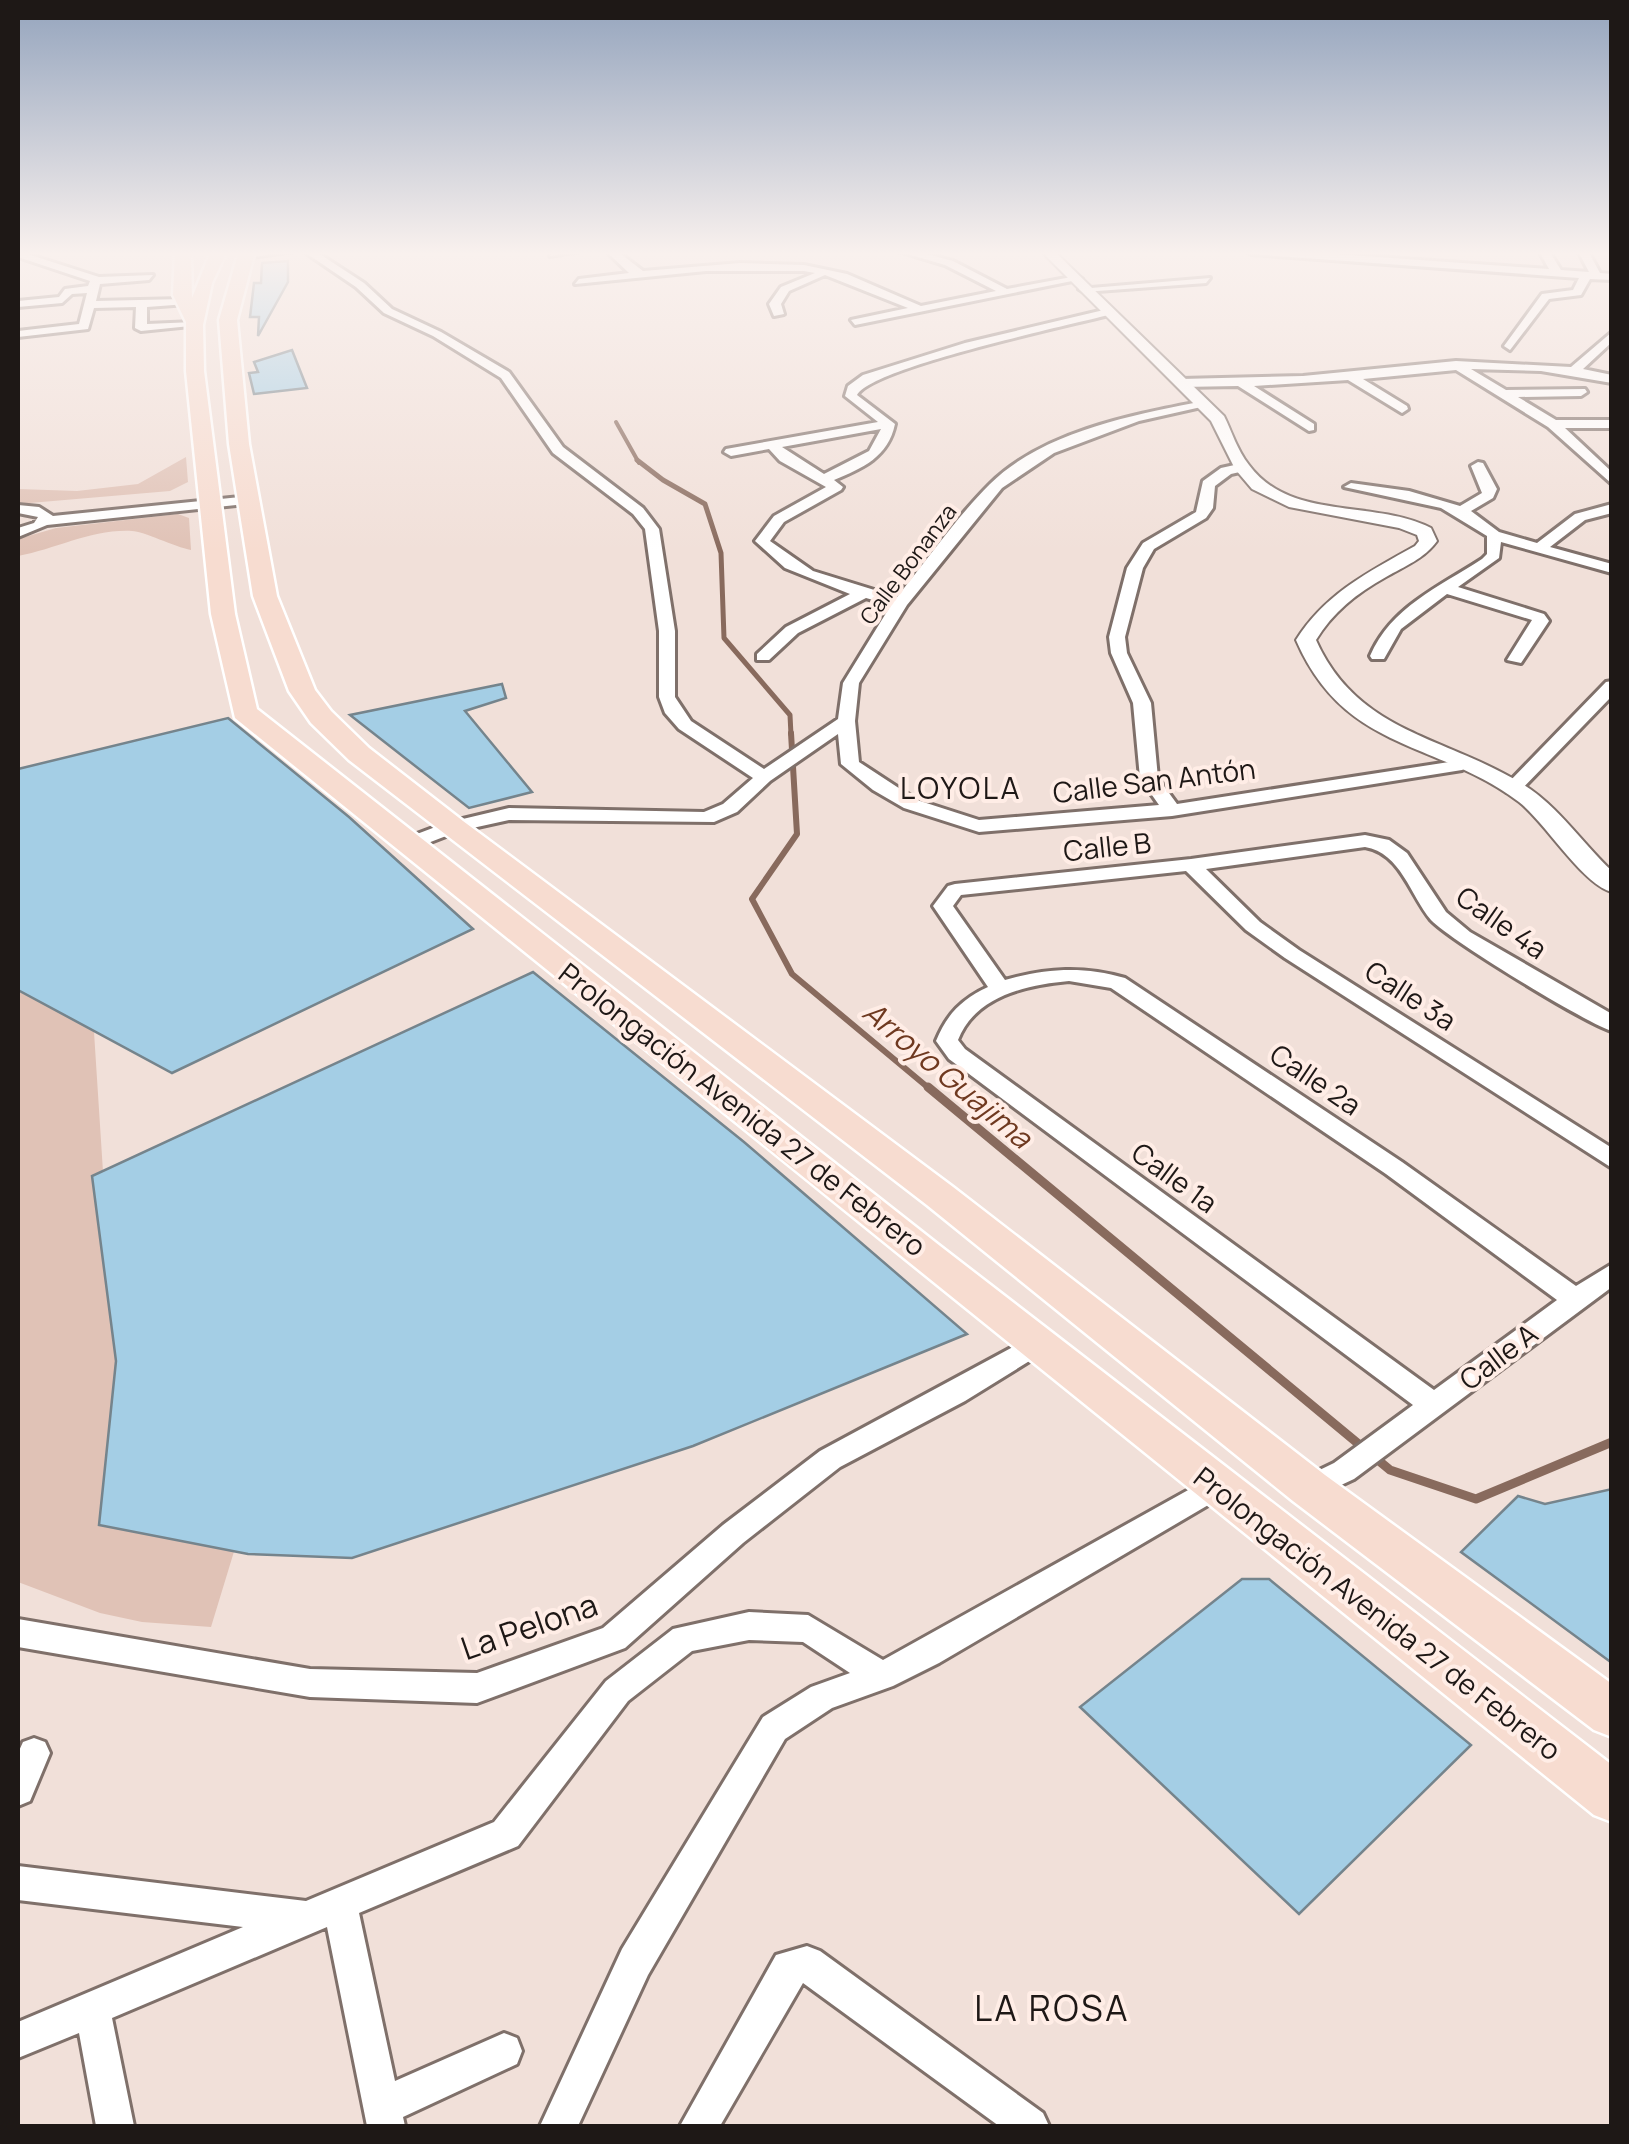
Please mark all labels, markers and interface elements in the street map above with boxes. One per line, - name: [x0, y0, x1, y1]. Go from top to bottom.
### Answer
- street label: Calle Bonanza: [853, 498, 963, 630]
- street label: Calle San Antón: [1050, 749, 1258, 811]
- district label: LOYOLA: [900, 767, 1022, 808]
- street label: Calle B: [1061, 823, 1153, 869]
- street label: Calle 4a: [1449, 877, 1555, 967]
- street label: Calle 3a: [1358, 951, 1464, 1039]
- street label: Prolongación Avenida 27 de Febrero: [552, 954, 934, 1264]
- water label: Arroyo Guajima: [855, 991, 1042, 1158]
- street label: Calle 2a: [1263, 1035, 1369, 1123]
- street label: Calle 1a: [1125, 1133, 1225, 1221]
- street label: Calle A: [1451, 1314, 1545, 1398]
- street label: Prolongación Avenida 27 de Febrero: [1187, 1458, 1569, 1768]
- street label: La Pelona: [455, 1582, 603, 1670]
- district label: LA ROSA: [974, 1984, 1130, 2032]

